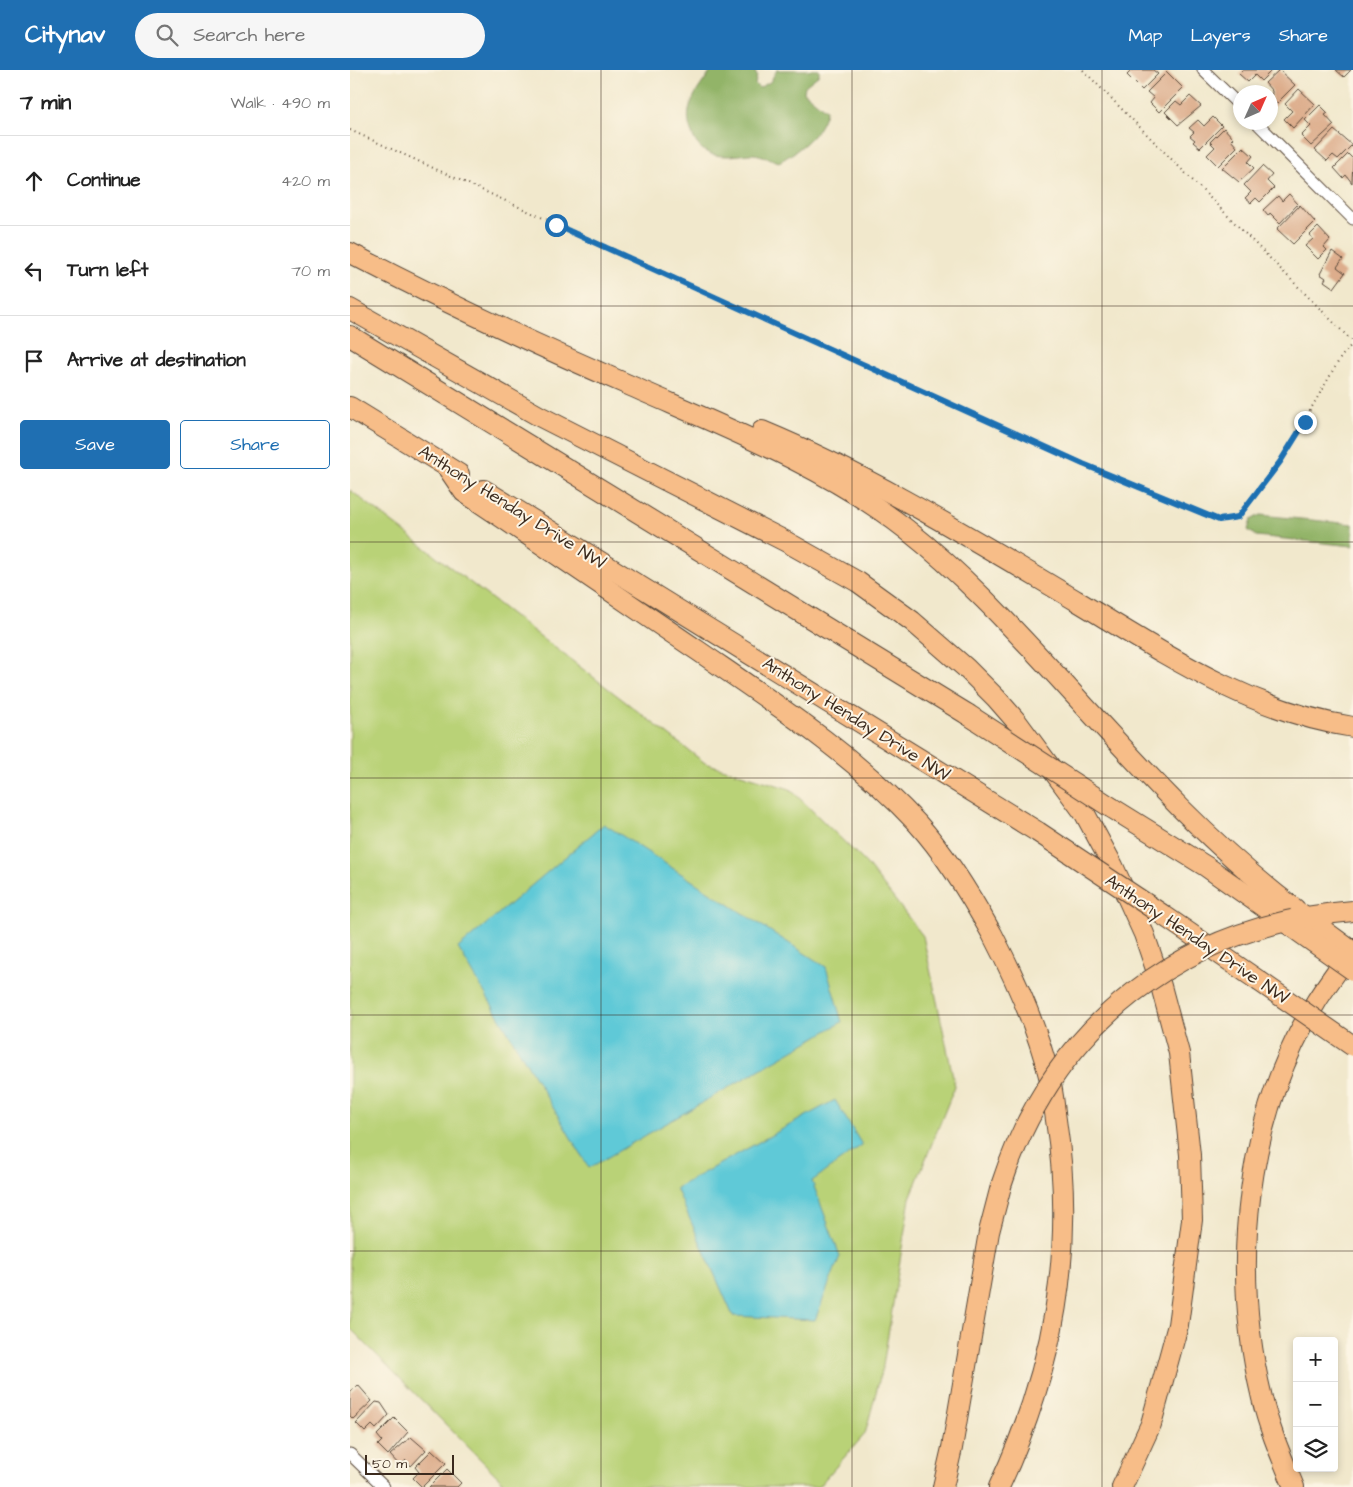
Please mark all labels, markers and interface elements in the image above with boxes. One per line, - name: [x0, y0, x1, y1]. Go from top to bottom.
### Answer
- search box: [135, 13, 485, 58]
- text: Citynav: [25, 18, 105, 52]
- icon: search: [153, 21, 181, 49]
- text: Search here: [193, 22, 305, 49]
- text: Map: [1128, 23, 1162, 48]
- text: Layers: [1190, 23, 1251, 48]
- text: Share: [1279, 23, 1328, 48]
- north arrow: [1233, 85, 1278, 130]
- text: 7 min: [20, 88, 71, 117]
- text: Walk · 490 m: [230, 92, 330, 114]
- icon: ahead: [20, 167, 48, 195]
- text: Continue: [67, 167, 141, 194]
- text: 420 m: [281, 170, 330, 192]
- route start: [545, 214, 568, 237]
- icon: left: [20, 257, 48, 285]
- text: Turn left: [67, 257, 148, 284]
- text: 70 m: [291, 260, 330, 282]
- icon: arrive: [20, 347, 48, 375]
- text: Arrive at destination: [67, 347, 246, 374]
- route end: [1294, 411, 1317, 434]
- button: Save: [20, 420, 170, 469]
- button: Share: [180, 420, 330, 469]
- street label: Anthony Henday Drive NW: [413, 439, 611, 576]
- street label: Anthony Henday Drive NW: [757, 651, 955, 788]
- street label: Anthony Henday Drive NW: [1100, 868, 1294, 1011]
- map controls: [1293, 1337, 1338, 1472]
- button: +: [1293, 1337, 1338, 1382]
- button: −: [1293, 1382, 1338, 1427]
- button: layers: [1293, 1427, 1338, 1472]
- scale bar: [365, 1452, 454, 1475]
- text: 50 m: [372, 1454, 407, 1474]

